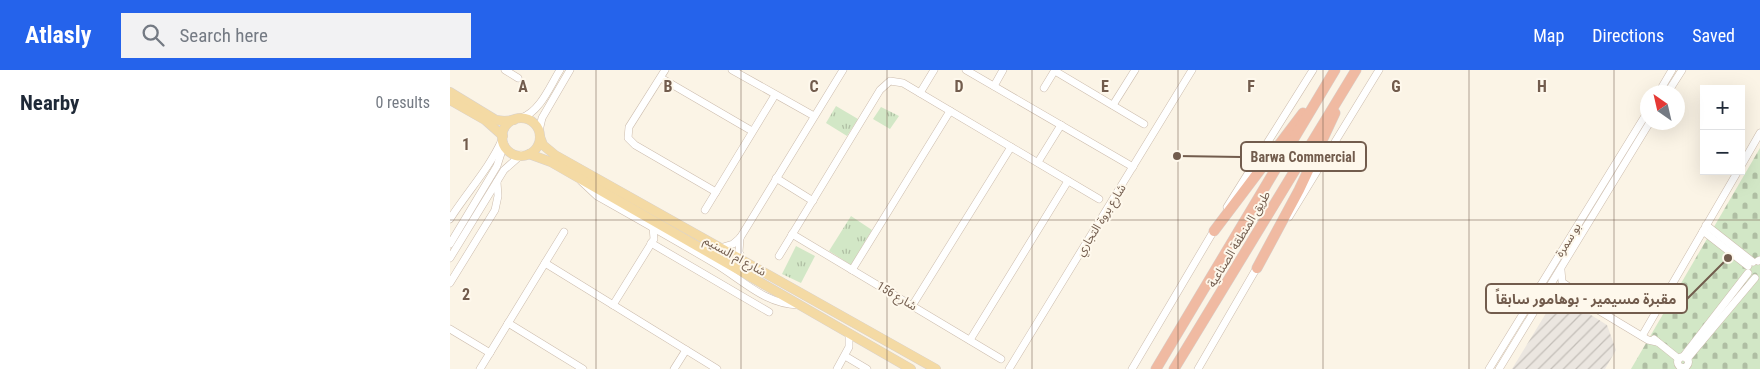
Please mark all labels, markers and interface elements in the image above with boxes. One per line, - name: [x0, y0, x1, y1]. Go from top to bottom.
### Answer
- search box: [121, 13, 471, 58]
- text: Atlasly: [25, 21, 91, 49]
- icon: search: [139, 21, 167, 49]
- text: Search here: [179, 24, 268, 47]
- text: Map: [1533, 25, 1564, 46]
- text: Directions: [1592, 25, 1664, 46]
- text: Saved: [1692, 25, 1735, 46]
- text: A: [518, 77, 528, 96]
- text: B: [664, 77, 673, 96]
- text: C: [809, 77, 819, 96]
- text: D: [954, 77, 964, 96]
- text: E: [1101, 77, 1109, 96]
- text: F: [1247, 77, 1255, 96]
- text: G: [1391, 77, 1401, 96]
- text: H: [1537, 77, 1547, 96]
- north arrow: [1640, 85, 1685, 130]
- map controls: [1700, 85, 1745, 175]
- button: +: [1700, 85, 1745, 130]
- text: Nearby: [20, 91, 79, 115]
- text: 0 results: [375, 93, 430, 112]
- button: −: [1700, 130, 1745, 175]
- text: 1: [462, 135, 470, 154]
- callout: Barwa Commercial: [1241, 142, 1366, 171]
- text: Barwa Commercial: [1251, 149, 1355, 165]
- street label: شارع بروة التجاري: [1073, 181, 1131, 260]
- street label: طريق المنطقة الصناعية: [1205, 188, 1274, 290]
- street label: بو سمرة: [1552, 221, 1584, 259]
- street label: شارع ام السنيم: [700, 233, 769, 281]
- street label: شارع 156: [874, 279, 919, 315]
- callout: مقبرة مسيمير - بوهامور سابقاً: [1486, 284, 1687, 313]
- text: 2: [462, 285, 470, 304]
- text: مقبرة مسيمير - بوهامور سابقاً: [1495, 288, 1676, 308]

